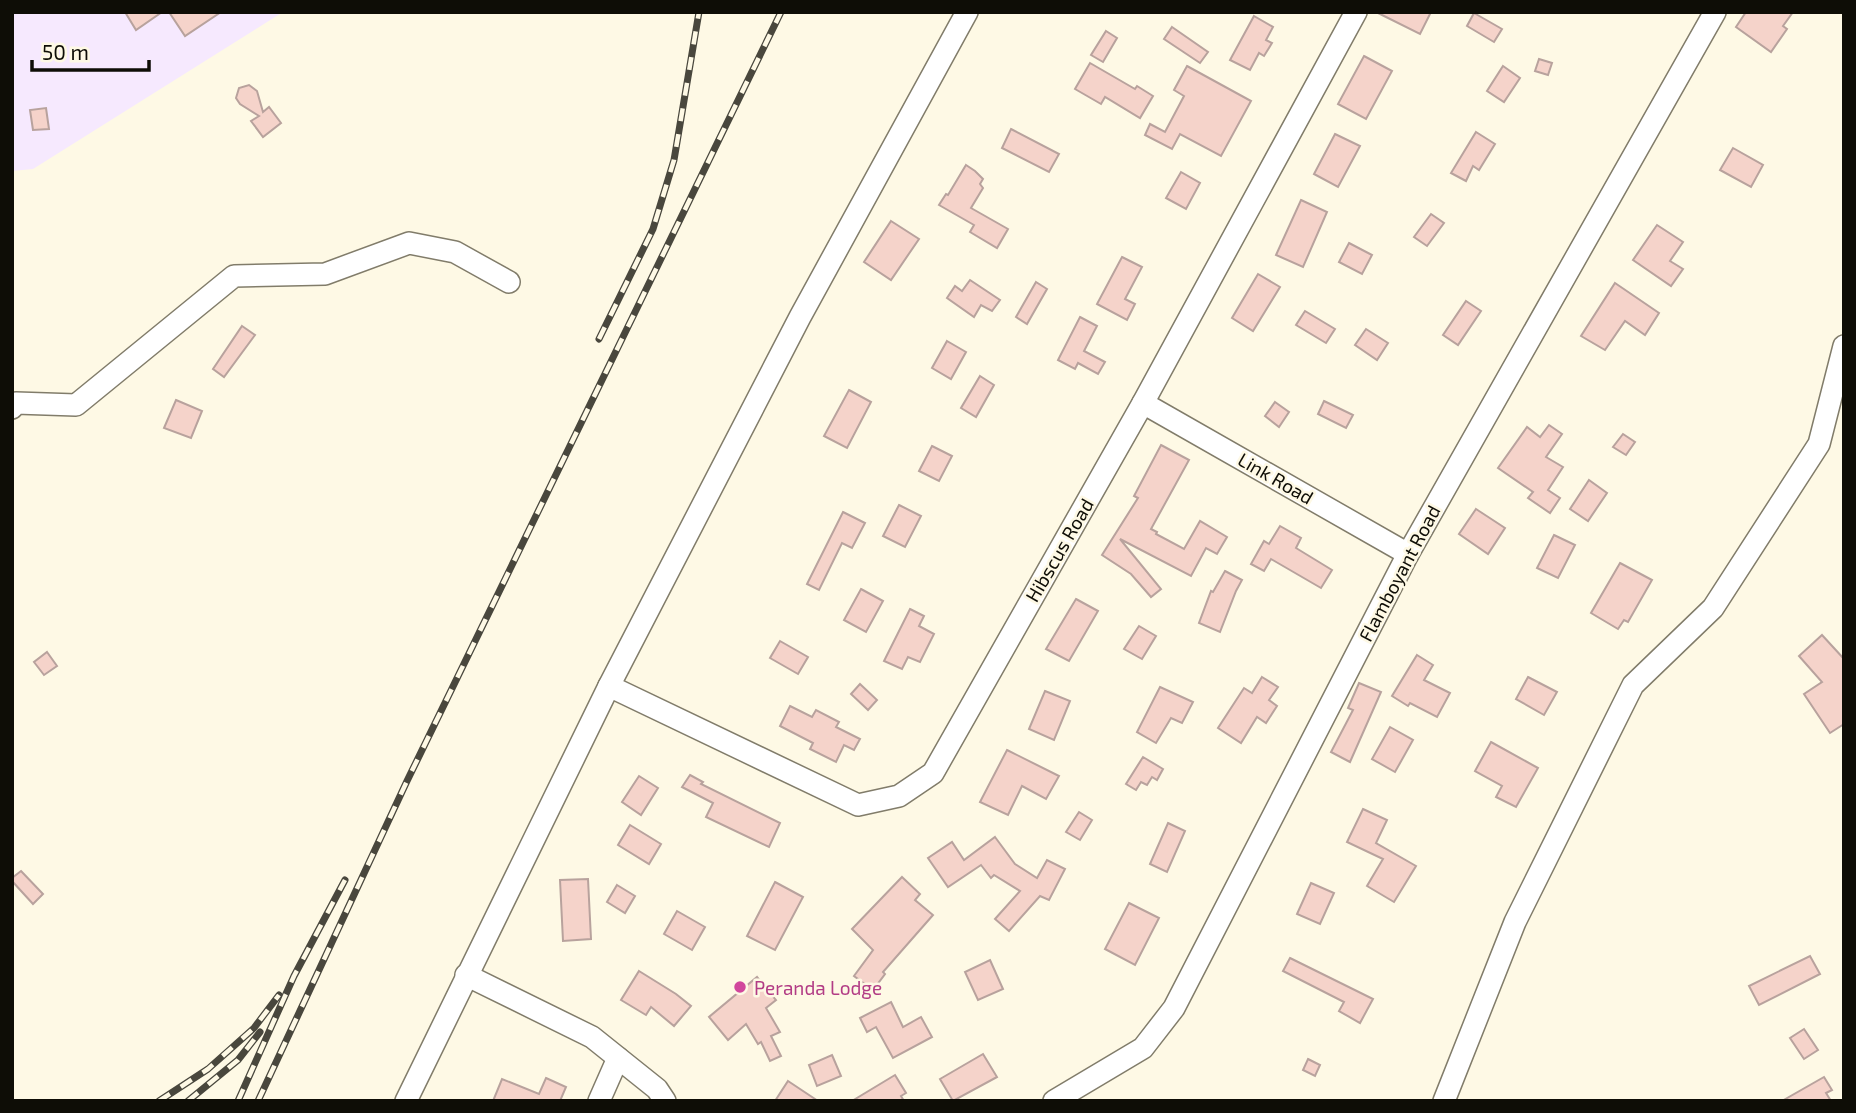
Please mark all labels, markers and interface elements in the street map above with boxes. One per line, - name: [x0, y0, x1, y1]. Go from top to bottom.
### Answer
- scale bar: [32, 28, 149, 72]
- text: 50 m: [42, 39, 89, 64]
- street label: Link Road: [1234, 447, 1318, 509]
- street label: Hibscus Road: [1020, 494, 1098, 606]
- street label: Flamboyant Road: [1353, 501, 1445, 645]
- place label: Peranda Lodge: [754, 976, 882, 999]
- marker: Peranda Lodge: [732, 979, 748, 995]

